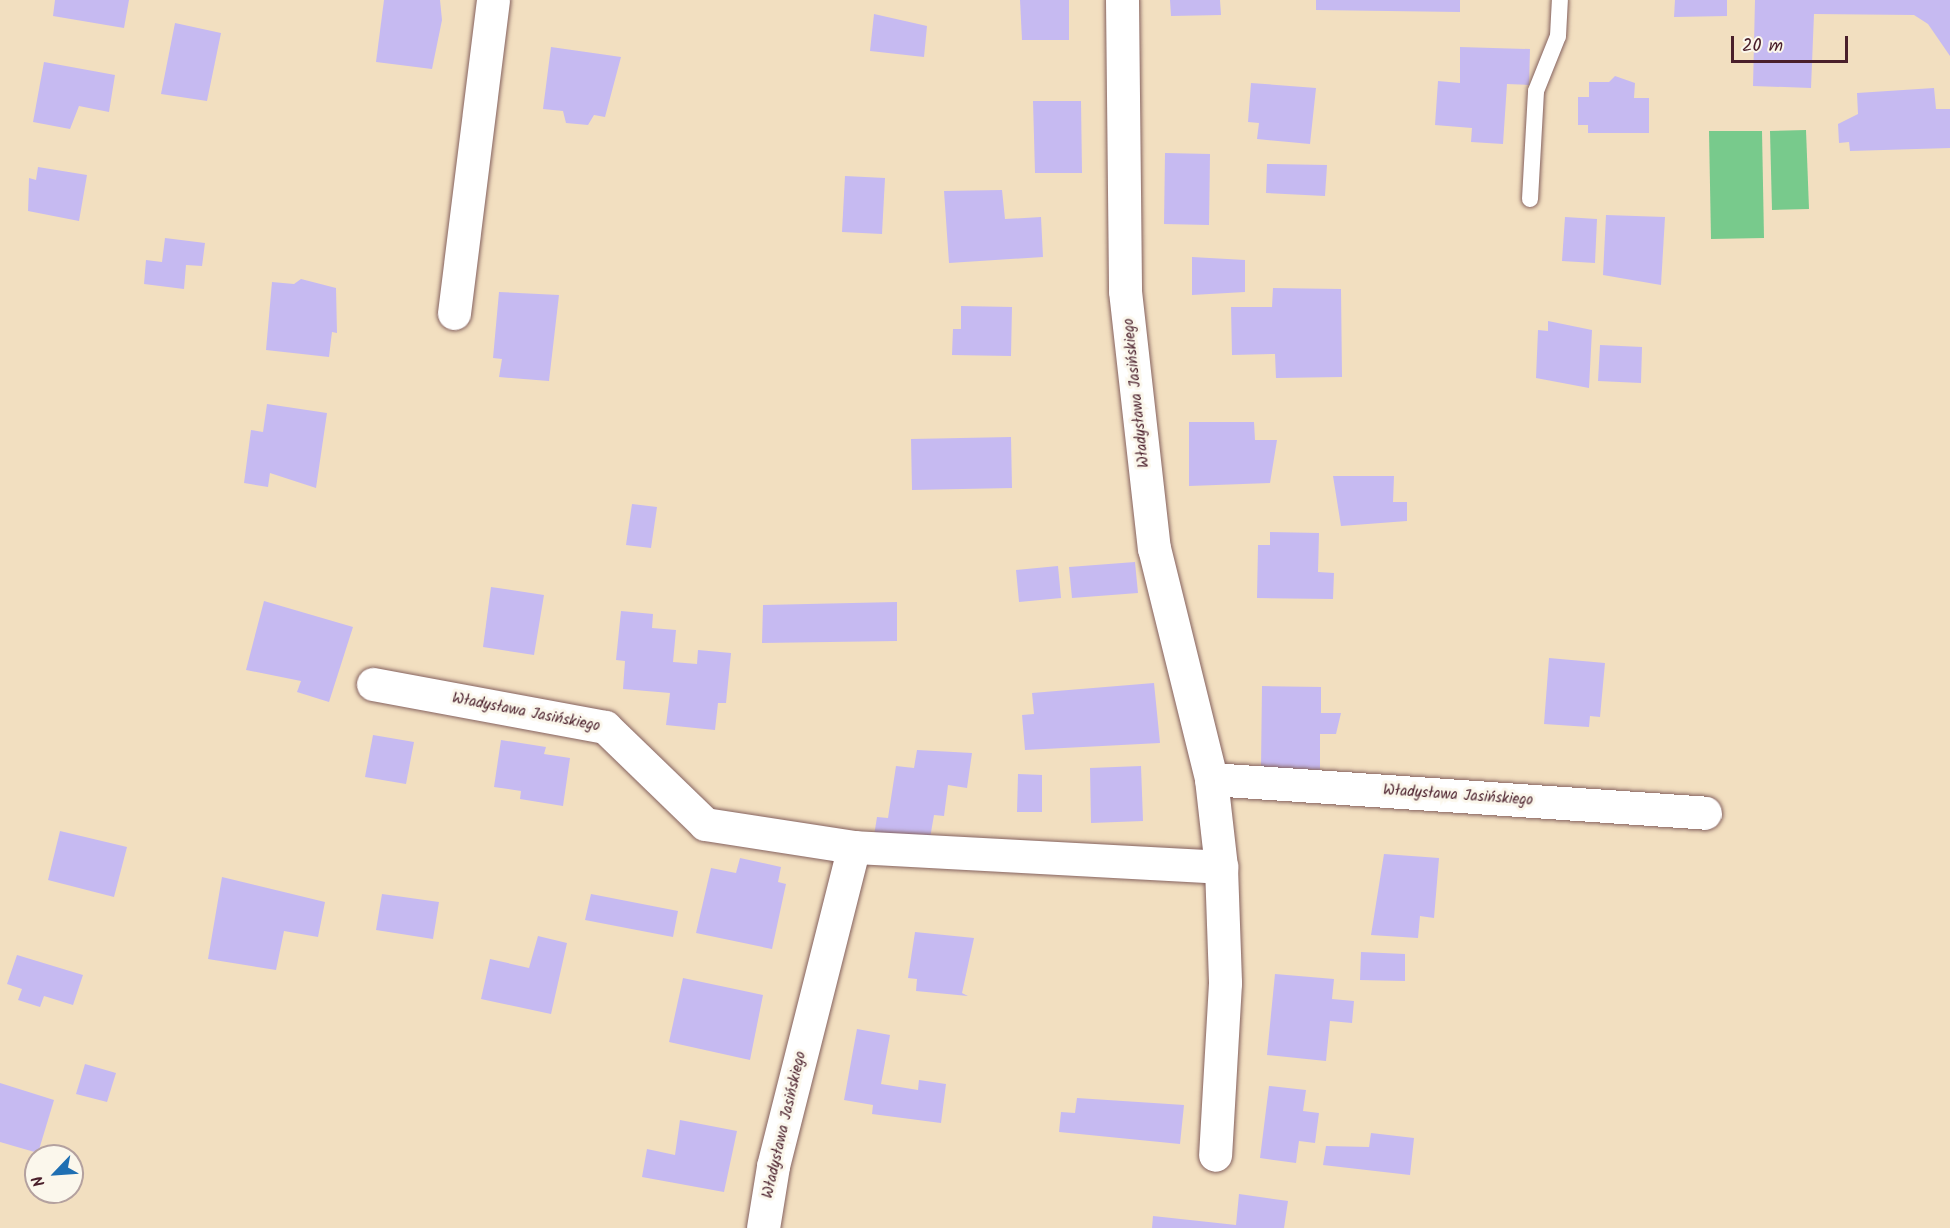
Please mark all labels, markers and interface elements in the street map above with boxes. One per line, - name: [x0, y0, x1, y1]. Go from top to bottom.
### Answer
- scale bar: [1734, 24, 1851, 62]
- text: 20 m: [1742, 32, 1783, 61]
- street label: Władysława Jasińskiego: [1120, 317, 1154, 469]
- street label: Władysława Jasińskiego: [450, 690, 602, 736]
- street label: Władysława Jasińskiego: [1382, 782, 1534, 810]
- street label: Władysława Jasińskiego: [759, 1050, 811, 1200]
- north arrow: [24, 1144, 84, 1204]
- text: N: [26, 1171, 53, 1191]

